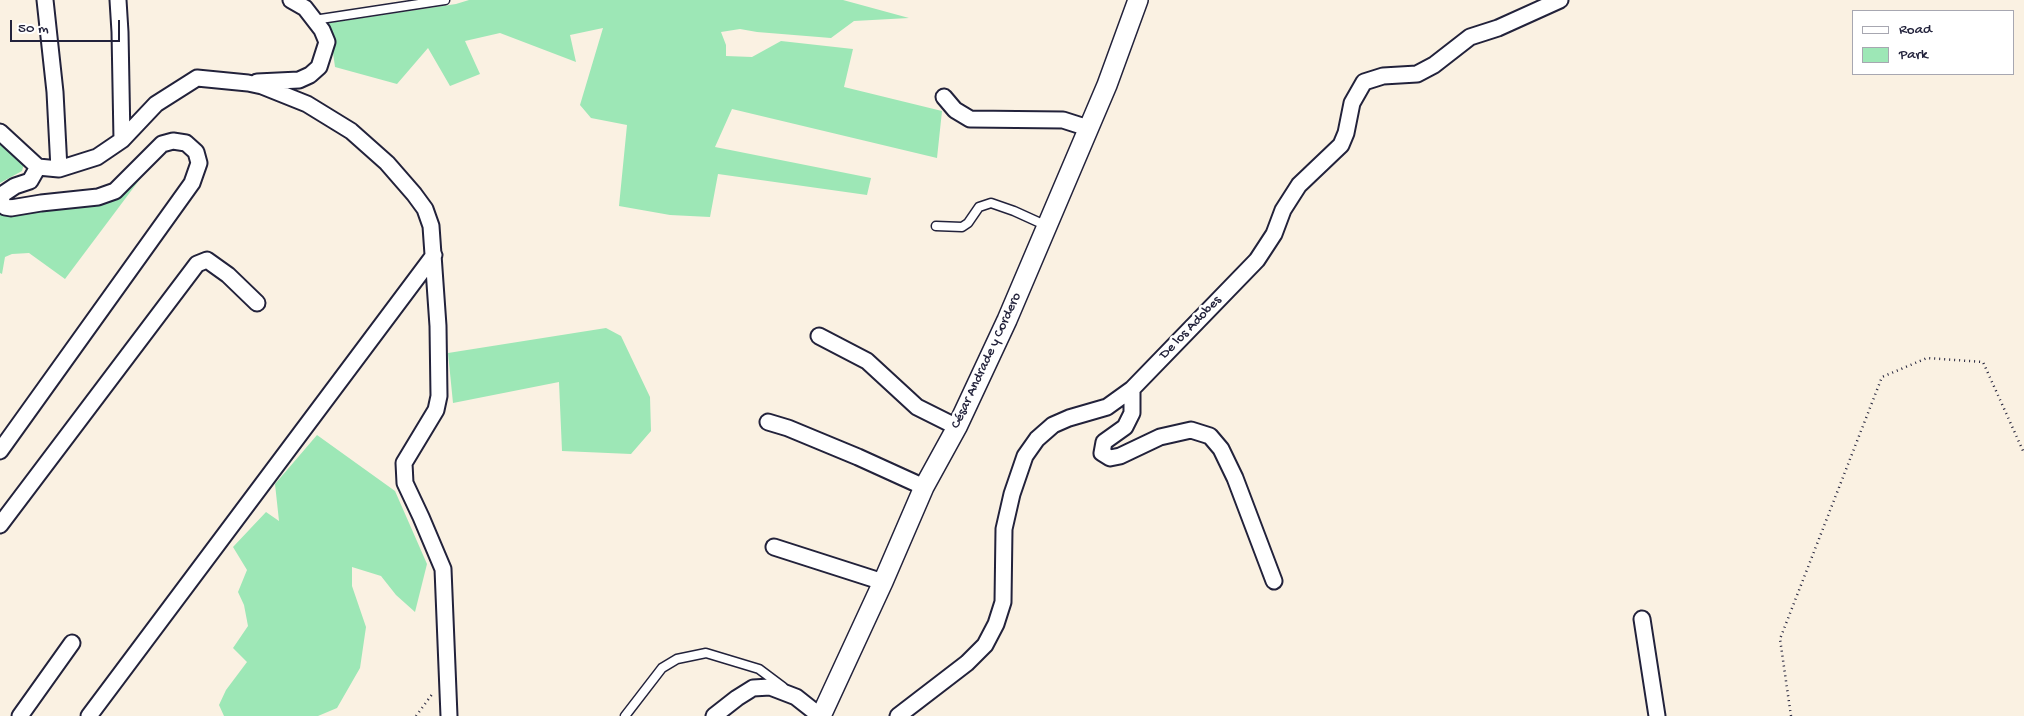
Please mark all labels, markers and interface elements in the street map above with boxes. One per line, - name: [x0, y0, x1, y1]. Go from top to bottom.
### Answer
- scale bar: [12, 10, 122, 42]
- legend: [1852, 10, 2014, 75]
- text: 50 m: [18, 20, 49, 38]
- text: Road: [1899, 21, 1932, 39]
- text: Park: [1899, 46, 1928, 64]
- street label: César Andrade y Cordero: [948, 290, 1026, 432]
- street label: De los Adobes: [1156, 293, 1226, 363]

